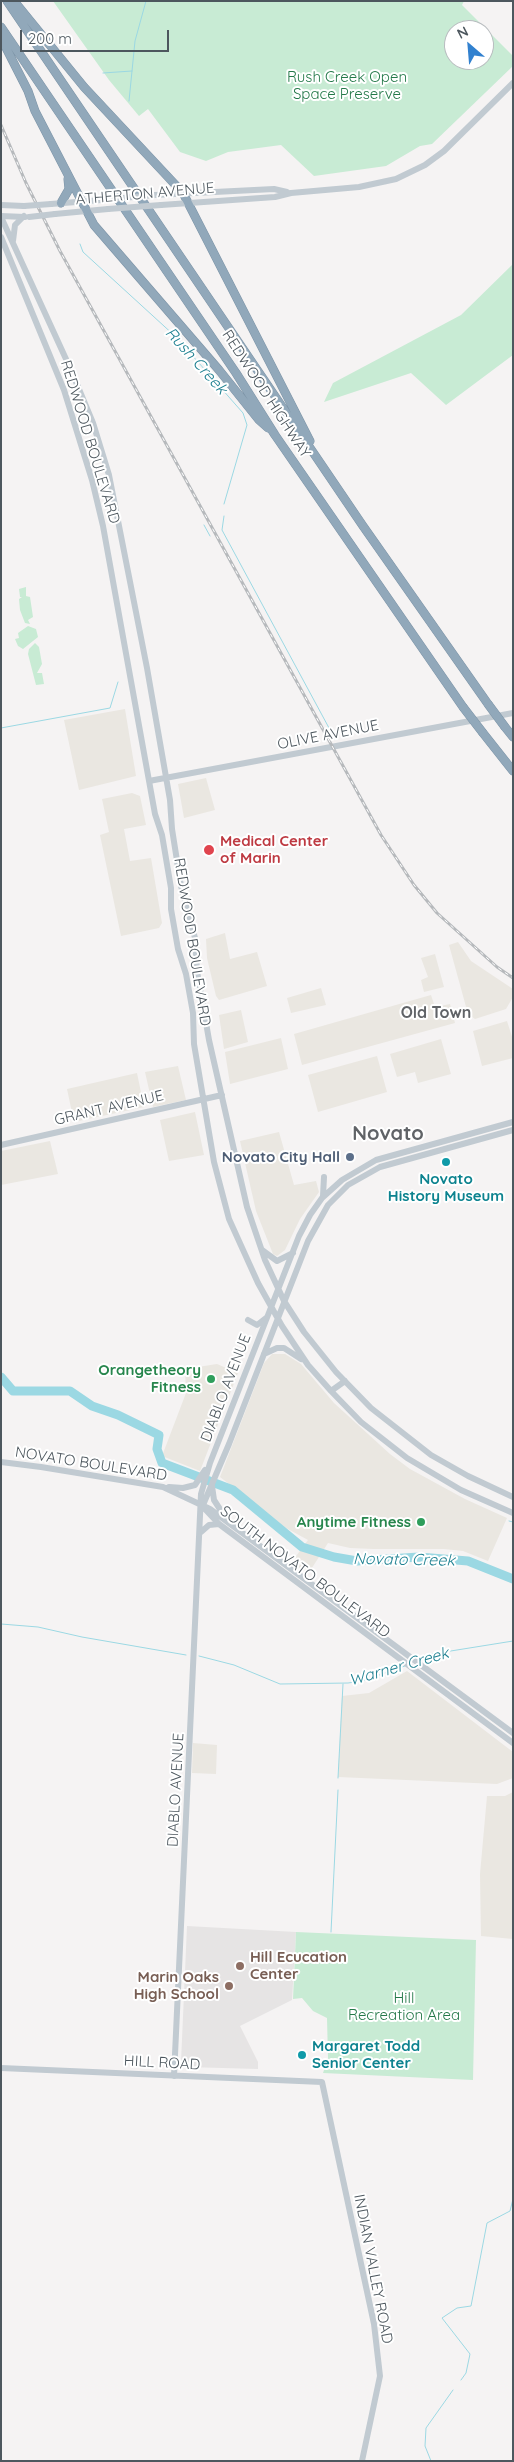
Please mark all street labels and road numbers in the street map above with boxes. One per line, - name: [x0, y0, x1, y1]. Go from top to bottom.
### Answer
- street label: ATHERTON AVENUE: [75, 179, 215, 209]
- street label: REDWOOD HIGHWAY: [218, 327, 314, 461]
- street label: REDWOOD BOULEVARD: [57, 358, 123, 526]
- street label: OLIVE AVENUE: [276, 716, 380, 754]
- street label: REDWOOD BOULEVARD: [170, 857, 214, 1027]
- street label: GRANT AVENUE: [53, 1087, 165, 1129]
- street label: DIABLO AVENUE: [197, 1331, 255, 1445]
- street label: NOVATO BOULEVARD: [14, 1443, 168, 1485]
- street label: SOUTH NOVATO BOULEVARD: [217, 1502, 393, 1642]
- street label: DIABLO AVENUE: [164, 1732, 188, 1848]
- street label: HILL ROAD: [123, 2052, 201, 2074]
- street label: INDIAN VALLEY ROAD: [350, 2193, 396, 2345]

